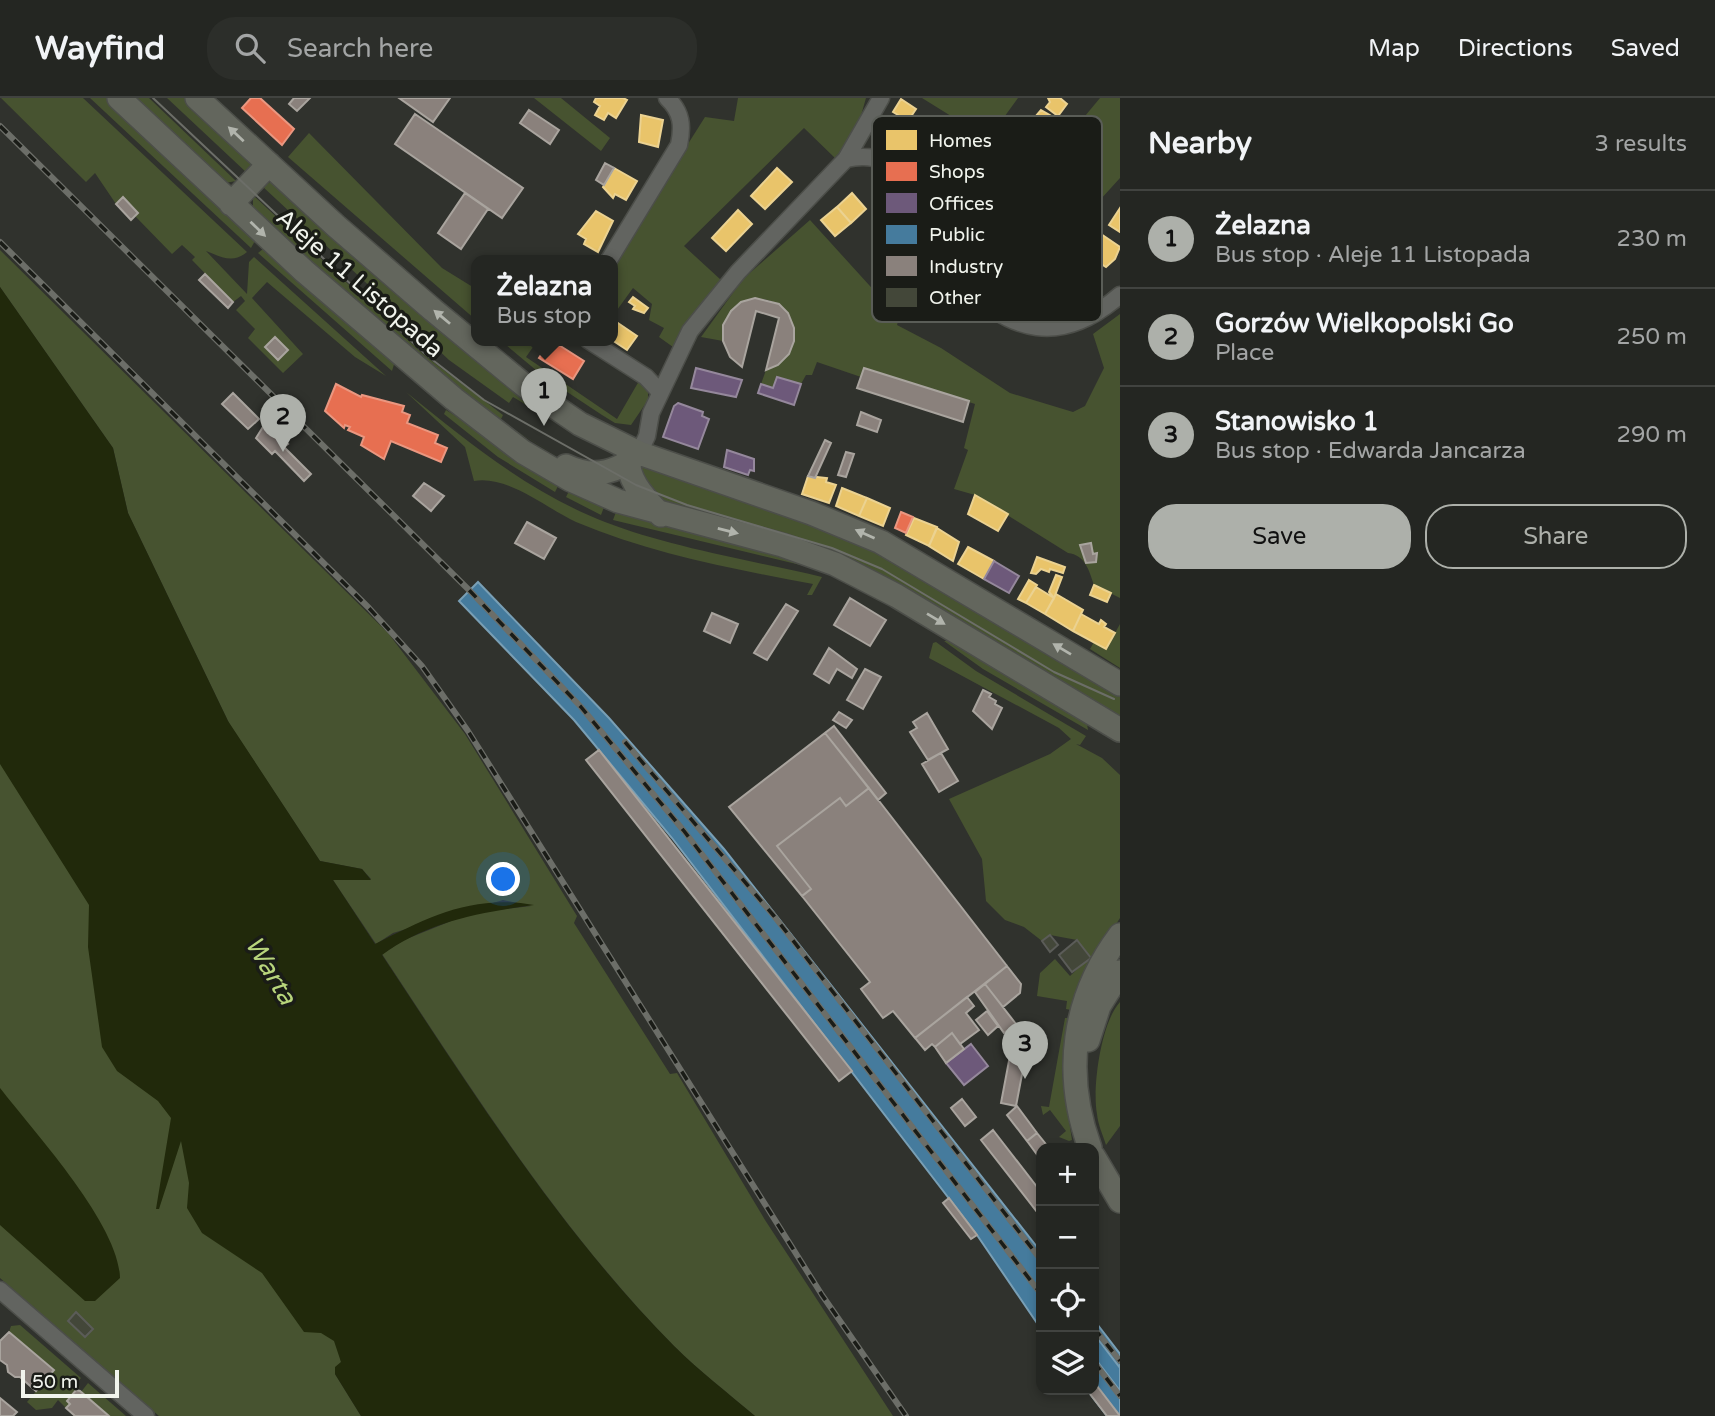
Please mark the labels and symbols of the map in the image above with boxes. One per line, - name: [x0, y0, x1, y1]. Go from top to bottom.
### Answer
- legend: [872, 116, 1102, 322]
- one-way arrow: [228, 126, 245, 142]
- text: Homes: [929, 130, 992, 152]
- text: Shops: [929, 161, 985, 183]
- text: Offices: [929, 193, 994, 215]
- street label: Aleje 11 Listopada: [270, 203, 449, 364]
- one-way arrow: [249, 221, 267, 237]
- text: Public: [929, 224, 985, 246]
- text: Industry: [929, 256, 1003, 278]
- text: Other: [929, 287, 982, 309]
- one-way arrow: [434, 310, 452, 325]
- pin: 1: [521, 368, 567, 426]
- pin: 2: [260, 394, 306, 452]
- one-way arrow: [717, 526, 739, 537]
- one-way arrow: [855, 528, 876, 539]
- one-way arrow: [926, 613, 945, 625]
- one-way arrow: [1052, 643, 1071, 655]
- your location: [486, 862, 520, 896]
- water label: Warta: [238, 930, 304, 1011]
- pin: 3: [1002, 1021, 1048, 1079]
- scale bar: [21, 1367, 119, 1399]

